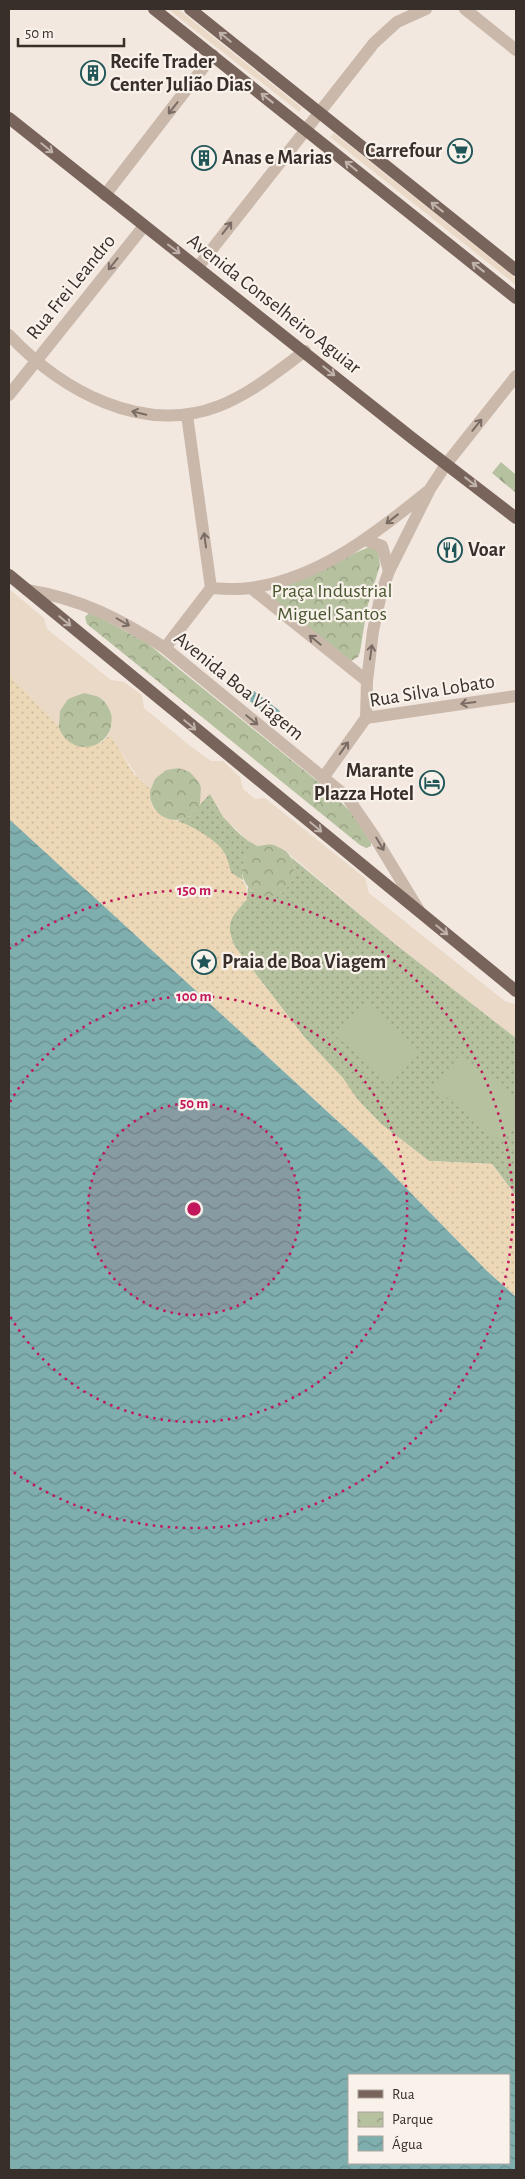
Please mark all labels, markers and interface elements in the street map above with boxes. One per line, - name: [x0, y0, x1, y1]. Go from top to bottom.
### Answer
- scale bar: [18, 15, 124, 47]
- text: 50 m: [25, 26, 54, 41]
- one-way arrow: [219, 31, 232, 42]
- place label: Recife Trader Center Julião Dias: [110, 52, 252, 95]
- building icon: Recife Trader Center Julião Dias: [80, 60, 106, 86]
- one-way arrow: [261, 92, 274, 103]
- one-way arrow: [167, 101, 178, 114]
- supermarket icon: Carrefour: [447, 138, 473, 164]
- place label: Carrefour: [365, 141, 442, 161]
- one-way arrow: [40, 143, 53, 154]
- building icon: Anas e Marias: [191, 145, 217, 171]
- place label: Anas e Marias: [222, 148, 332, 168]
- one-way arrow: [345, 160, 358, 171]
- one-way arrow: [431, 202, 444, 213]
- one-way arrow: [222, 222, 233, 235]
- street label: Avenida Conselheiro Aguiar: [184, 230, 365, 378]
- street label: Rua Frei Leandro: [23, 231, 119, 343]
- one-way arrow: [167, 244, 181, 254]
- one-way arrow: [108, 258, 119, 271]
- one-way arrow: [472, 262, 485, 273]
- one-way arrow: [323, 366, 336, 377]
- one-way arrow: [132, 408, 148, 417]
- one-way arrow: [472, 419, 483, 432]
- one-way arrow: [464, 477, 477, 488]
- one-way arrow: [385, 514, 399, 524]
- one-way arrow: [199, 532, 209, 548]
- restaurant icon: Voar: [437, 537, 463, 563]
- place label: Voar: [468, 540, 505, 560]
- park label: Praça Industrial Miguel Santos: [272, 581, 392, 624]
- one-way arrow: [58, 616, 71, 627]
- one-way arrow: [115, 617, 129, 627]
- street label: Avenida Boa Viagem: [171, 628, 307, 744]
- one-way arrow: [309, 634, 322, 645]
- one-way arrow: [366, 644, 376, 660]
- street label: Rua Silva Lobato: [368, 671, 496, 711]
- one-way arrow: [460, 698, 476, 708]
- one-way arrow: [245, 715, 258, 726]
- one-way arrow: [183, 719, 196, 730]
- one-way arrow: [339, 741, 349, 755]
- place label: Marante Plazza Hotel: [314, 761, 414, 804]
- hotel icon: Marante Plazza Hotel: [419, 770, 445, 796]
- one-way arrow: [309, 822, 322, 833]
- one-way arrow: [375, 837, 385, 851]
- text: 150 m: [177, 883, 211, 898]
- one-way arrow: [435, 925, 448, 936]
- place icon: Praia de Boa Viagem: [191, 949, 217, 975]
- place label: Praia de Boa Viagem: [222, 952, 386, 972]
- text: 100 m: [176, 989, 212, 1004]
- text: 50 m: [180, 1096, 208, 1111]
- centre of rings: [185, 1200, 203, 1218]
- legend: [348, 2074, 510, 2164]
- text: Rua: [392, 2087, 415, 2102]
- text: Parque: [392, 2112, 433, 2127]
- text: Água: [392, 2135, 423, 2152]

